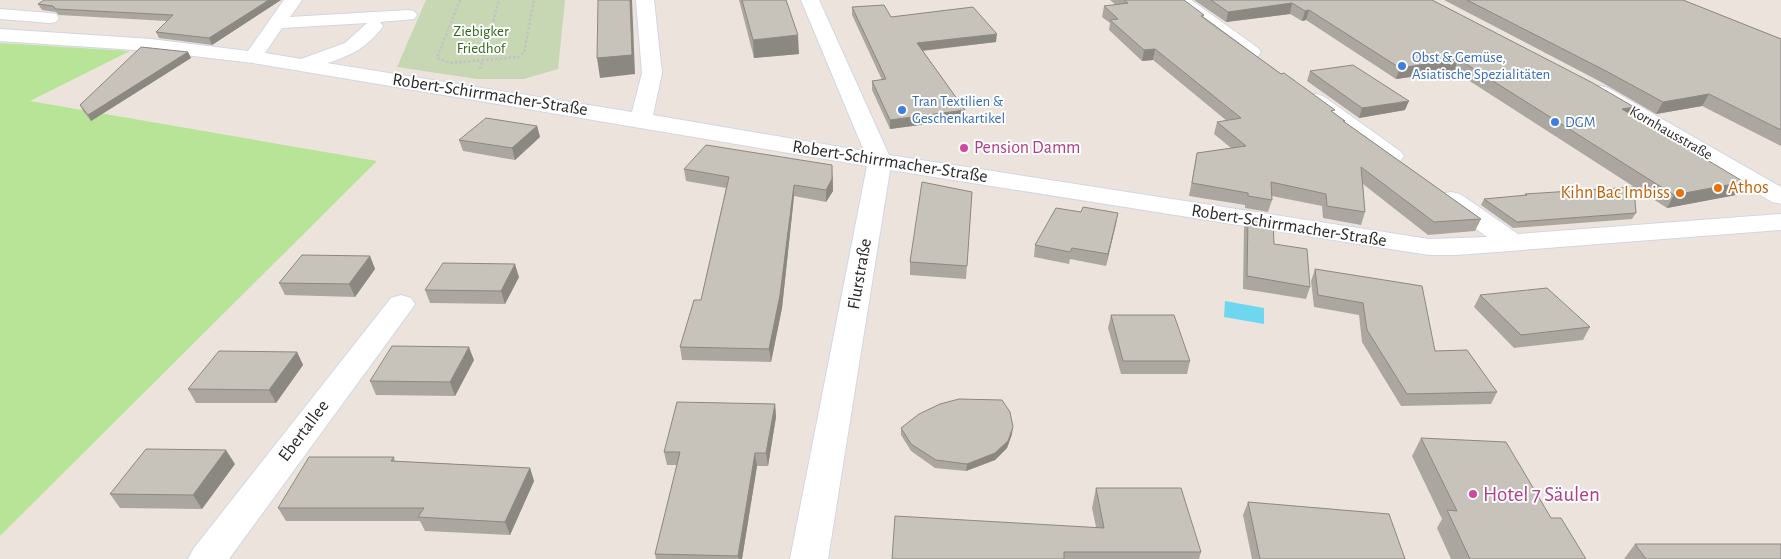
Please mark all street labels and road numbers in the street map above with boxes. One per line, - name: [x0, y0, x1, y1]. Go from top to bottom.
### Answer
- street label: Robert-Schirrmacher-Straße: [391, 71, 589, 119]
- street label: Kornhausstraße: [1627, 103, 1715, 163]
- street label: Robert-Schirrmacher-Straße: [791, 138, 989, 186]
- street label: Robert-Schirrmacher-Straße: [1190, 202, 1388, 250]
- street label: Flurstraße: [845, 237, 875, 311]
- street label: Ebertallee: [275, 397, 333, 465]

